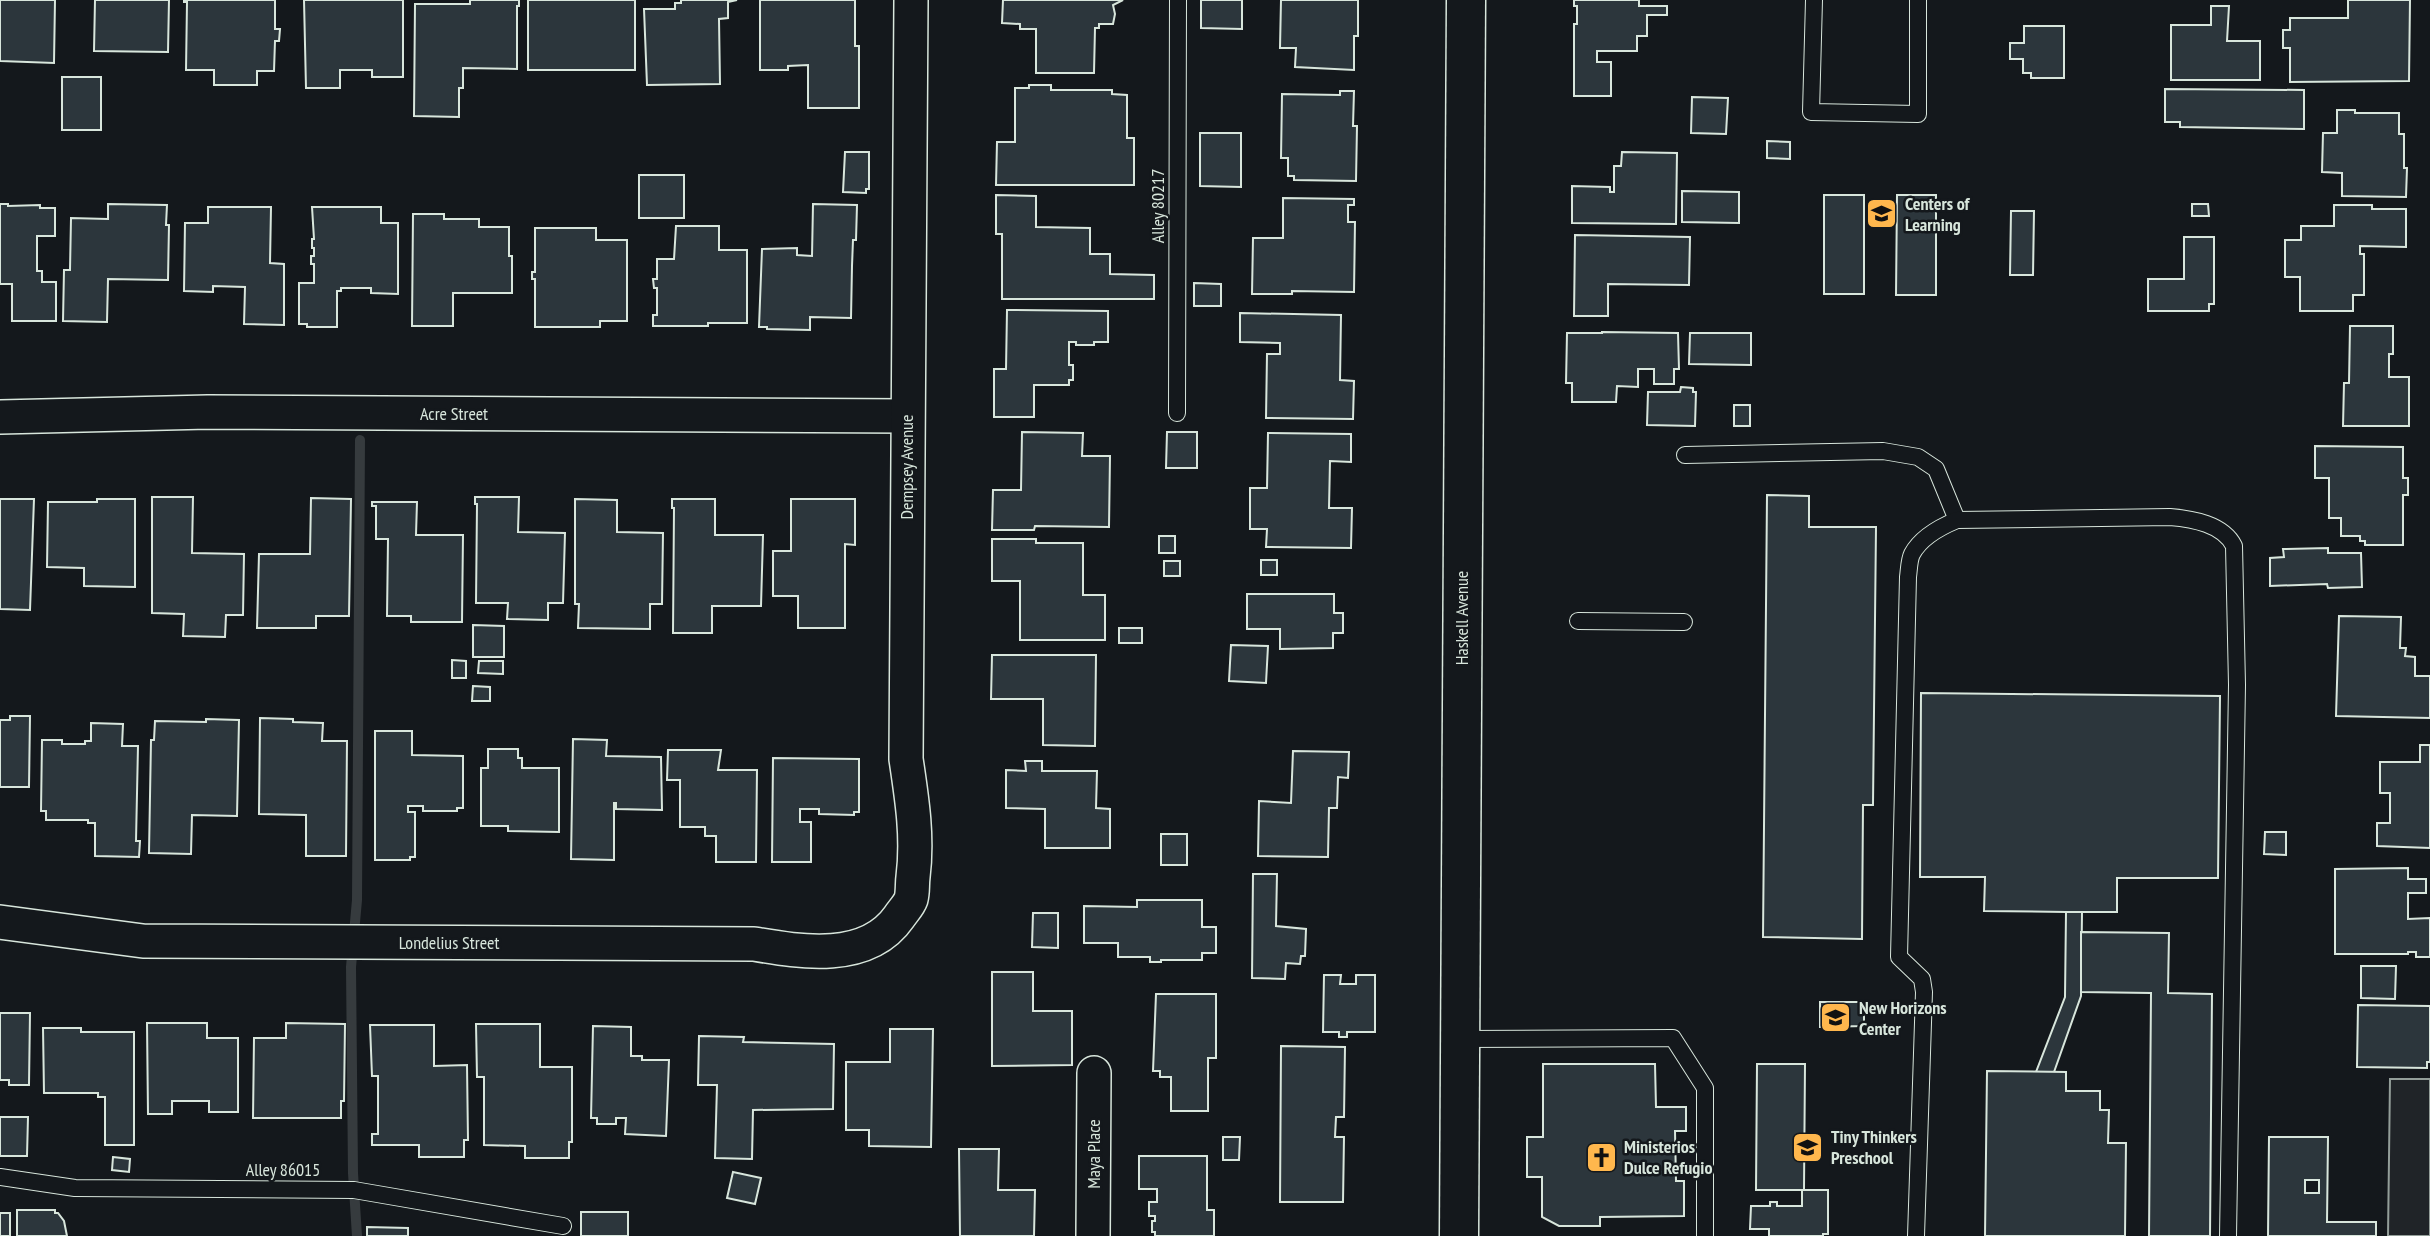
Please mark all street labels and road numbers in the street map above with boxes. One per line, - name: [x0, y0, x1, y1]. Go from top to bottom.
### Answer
- street label: Alley 80217: [1146, 169, 1169, 243]
- street label: Acre Street: [420, 402, 488, 425]
- street label: Dempsey Avenue: [895, 415, 918, 519]
- street label: Haskell Avenue: [1450, 571, 1473, 665]
- street label: Londelius Street: [399, 931, 499, 954]
- street label: Maya Place: [1082, 1119, 1105, 1189]
- street label: Alley 86015: [246, 1158, 320, 1181]

